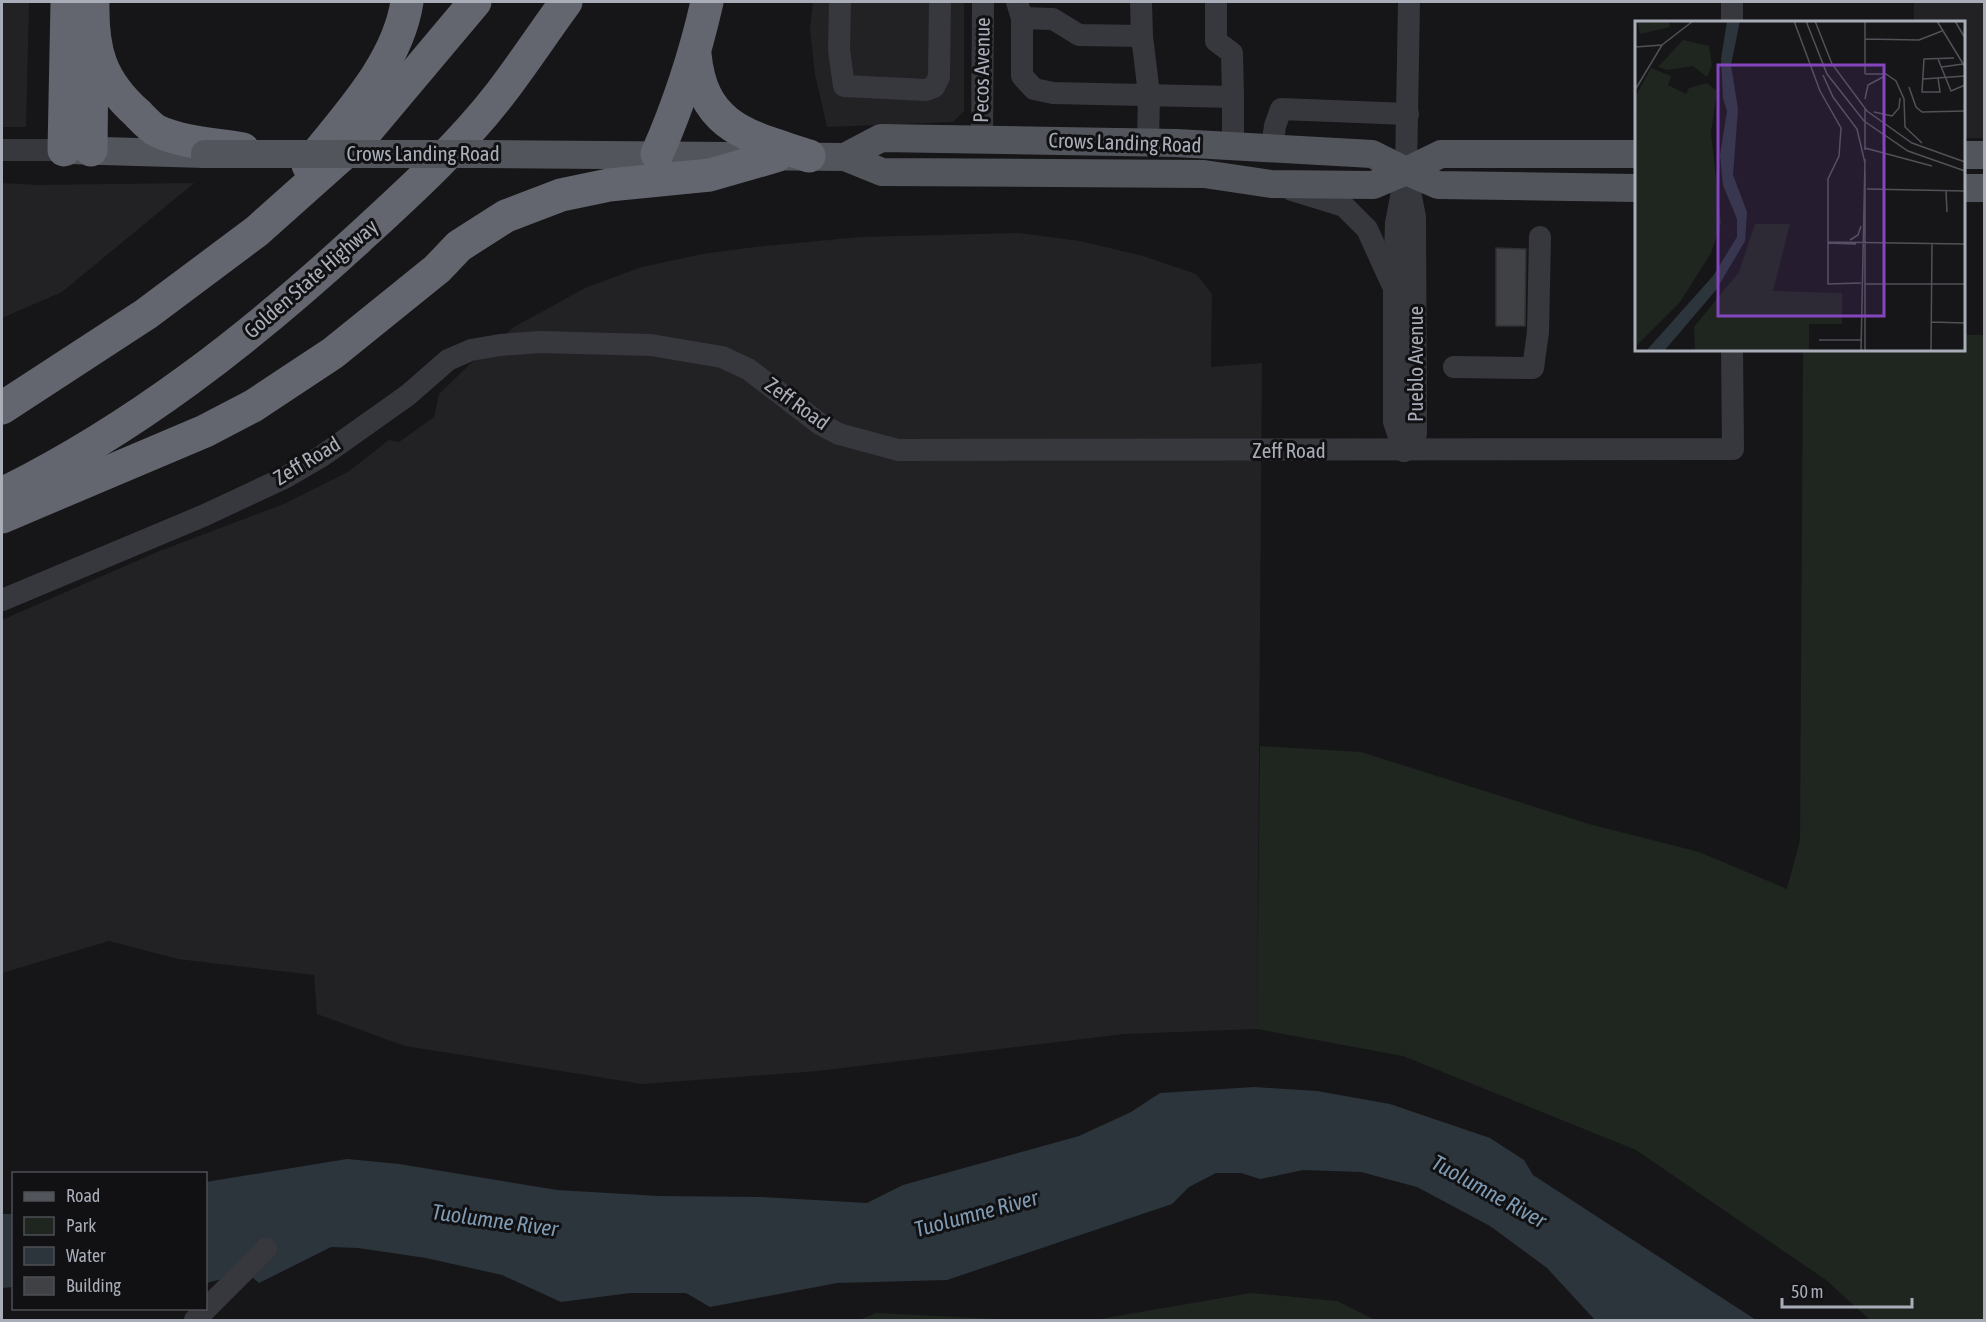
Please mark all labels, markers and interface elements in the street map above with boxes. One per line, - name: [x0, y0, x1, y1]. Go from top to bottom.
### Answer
- street label: Pecos Avenue: [968, 17, 994, 123]
- inset map: [1635, 21, 1965, 351]
- street label: Crows Landing Road: [1048, 127, 1202, 157]
- street label: Crows Landing Road: [346, 141, 500, 165]
- street label: Golden State Highway: [239, 214, 382, 343]
- street label: Pueblo Avenue: [1403, 306, 1427, 422]
- street label: Zeff Road: [761, 372, 834, 434]
- street label: Zeff Road: [269, 431, 344, 489]
- street label: Zeff Road: [1252, 438, 1326, 462]
- water label: Tuolumne River: [1427, 1149, 1552, 1234]
- legend: [12, 1172, 207, 1310]
- water label: Tuolumne River: [911, 1184, 1042, 1242]
- text: Road: [66, 1185, 100, 1206]
- water label: Tuolumne River: [430, 1198, 561, 1242]
- text: Park: [66, 1215, 96, 1236]
- text: Water: [66, 1245, 106, 1266]
- scale bar: [1782, 1271, 1912, 1309]
- text: Building: [66, 1275, 121, 1296]
- text: 50 m: [1791, 1281, 1823, 1302]

